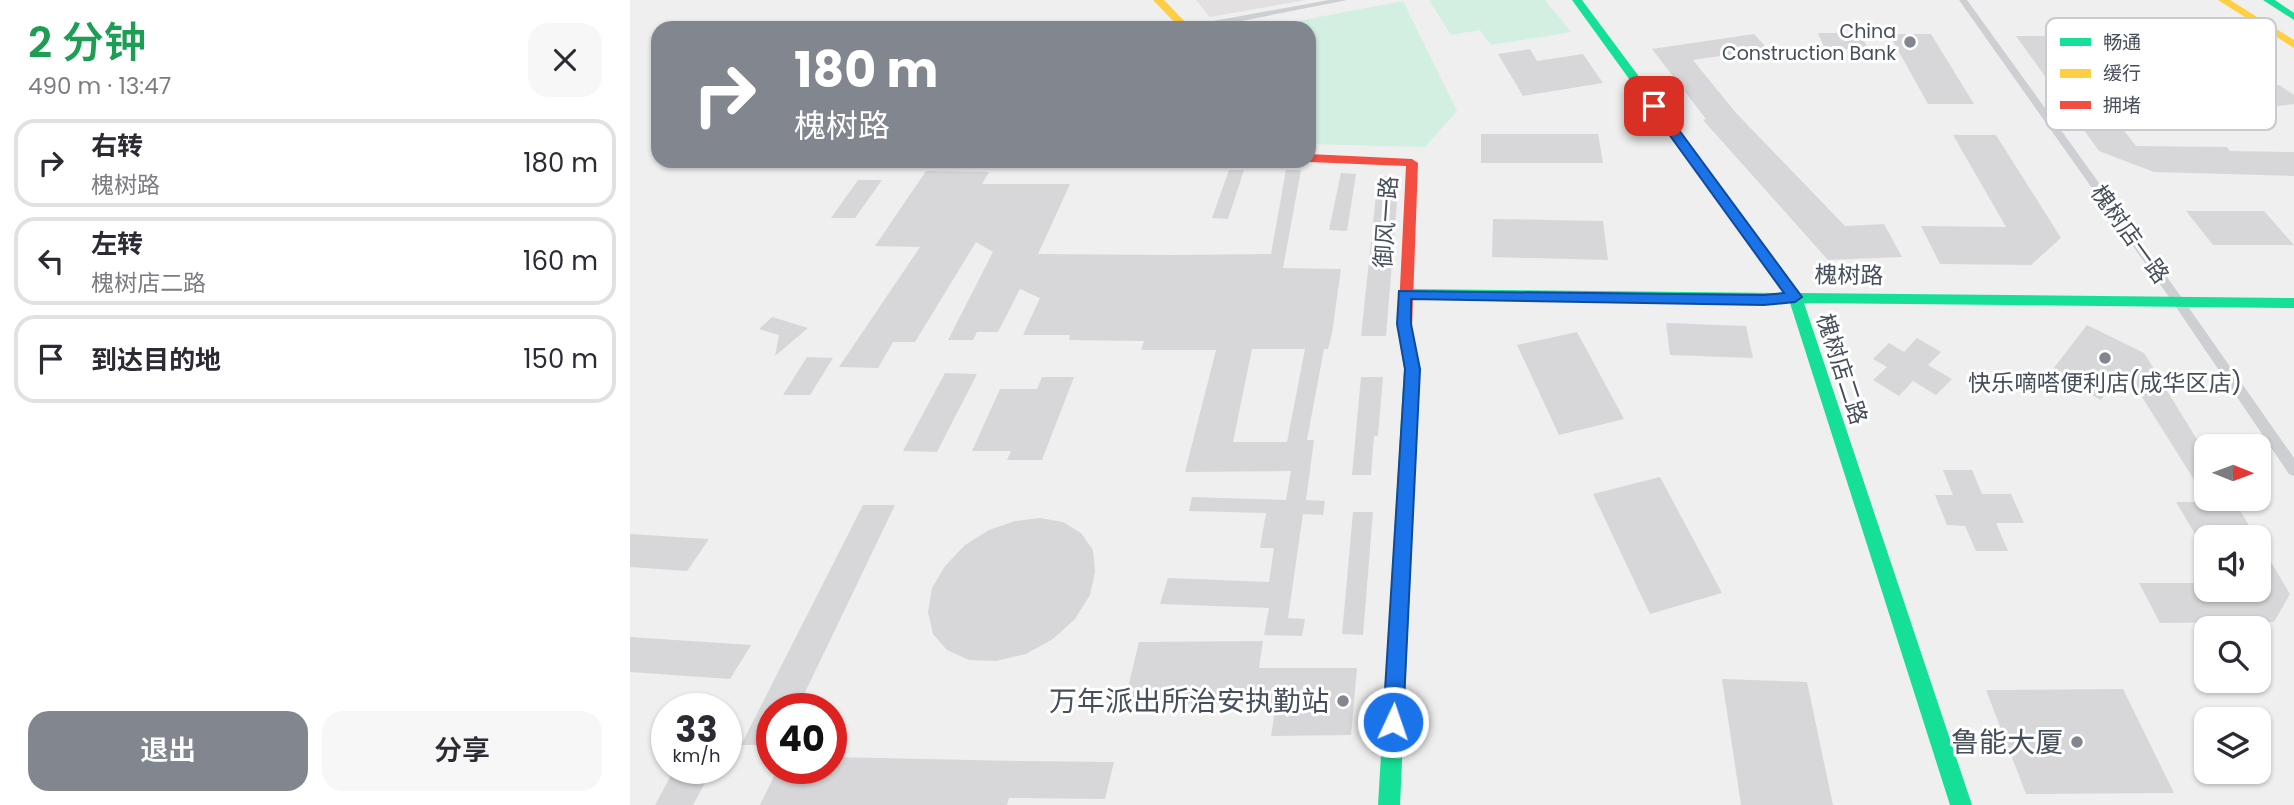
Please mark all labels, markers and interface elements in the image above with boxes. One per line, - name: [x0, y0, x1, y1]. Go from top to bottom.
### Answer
- text: 2 分钟: [28, 13, 146, 72]
- place label: China Construction Bank: [1722, 18, 1896, 67]
- legend: [2046, 18, 2276, 130]
- button: close: [528, 23, 602, 97]
- text: 畅通: [2103, 29, 2141, 56]
- marker: China Construction Bank: [1902, 34, 1918, 50]
- text: 180 m: [794, 36, 938, 104]
- icon: right: [679, 49, 770, 140]
- text: 缓行: [2103, 60, 2141, 87]
- text: 490 m · 13:47: [28, 70, 171, 102]
- pin: [1624, 76, 1684, 136]
- icon: arrive: [1635, 87, 1673, 125]
- text: 拥堵: [2103, 92, 2141, 119]
- text: 槐树路: [794, 103, 890, 148]
- text: 右转: [91, 128, 143, 164]
- icon: right: [32, 144, 70, 182]
- text: 180 m: [523, 145, 598, 181]
- text: 槐树路: [91, 169, 160, 201]
- street label: 御风一路: [1367, 175, 1405, 269]
- street label: 槐树店一路: [2083, 178, 2177, 290]
- text: 左转: [91, 226, 143, 262]
- icon: left: [32, 242, 70, 280]
- text: 160 m: [523, 243, 598, 279]
- street label: 槐树路: [1814, 258, 1884, 292]
- text: 槐树店二路: [91, 267, 206, 299]
- street label: 槐树店二路: [1809, 309, 1875, 429]
- icon: arrive: [32, 340, 70, 378]
- text: 150 m: [523, 341, 598, 377]
- text: 到达目的地: [91, 342, 221, 378]
- marker: 快乐嘀嗒便利店(成华区店): [2097, 350, 2113, 366]
- place label: 快乐嘀嗒便利店(成华区店): [1968, 367, 2242, 399]
- north arrow: [2194, 434, 2272, 511]
- map controls: [2194, 434, 2271, 784]
- button: sound: [2194, 525, 2271, 602]
- button: search: [2194, 616, 2271, 693]
- place label: 万年派出所治安执勤站: [1049, 682, 1329, 721]
- position arrow: [1356, 685, 1430, 759]
- speed limit sign: 40: [756, 693, 847, 784]
- marker: 万年派出所治安执勤站: [1335, 693, 1351, 709]
- text: 33: [675, 705, 718, 754]
- button: layers: [2194, 707, 2271, 784]
- button: 退出: [28, 711, 308, 791]
- button: 分享: [322, 711, 602, 791]
- place label: 鲁能大厦: [1951, 723, 2063, 762]
- marker: 鲁能大厦: [2069, 734, 2085, 750]
- text: km/h: [673, 743, 720, 768]

